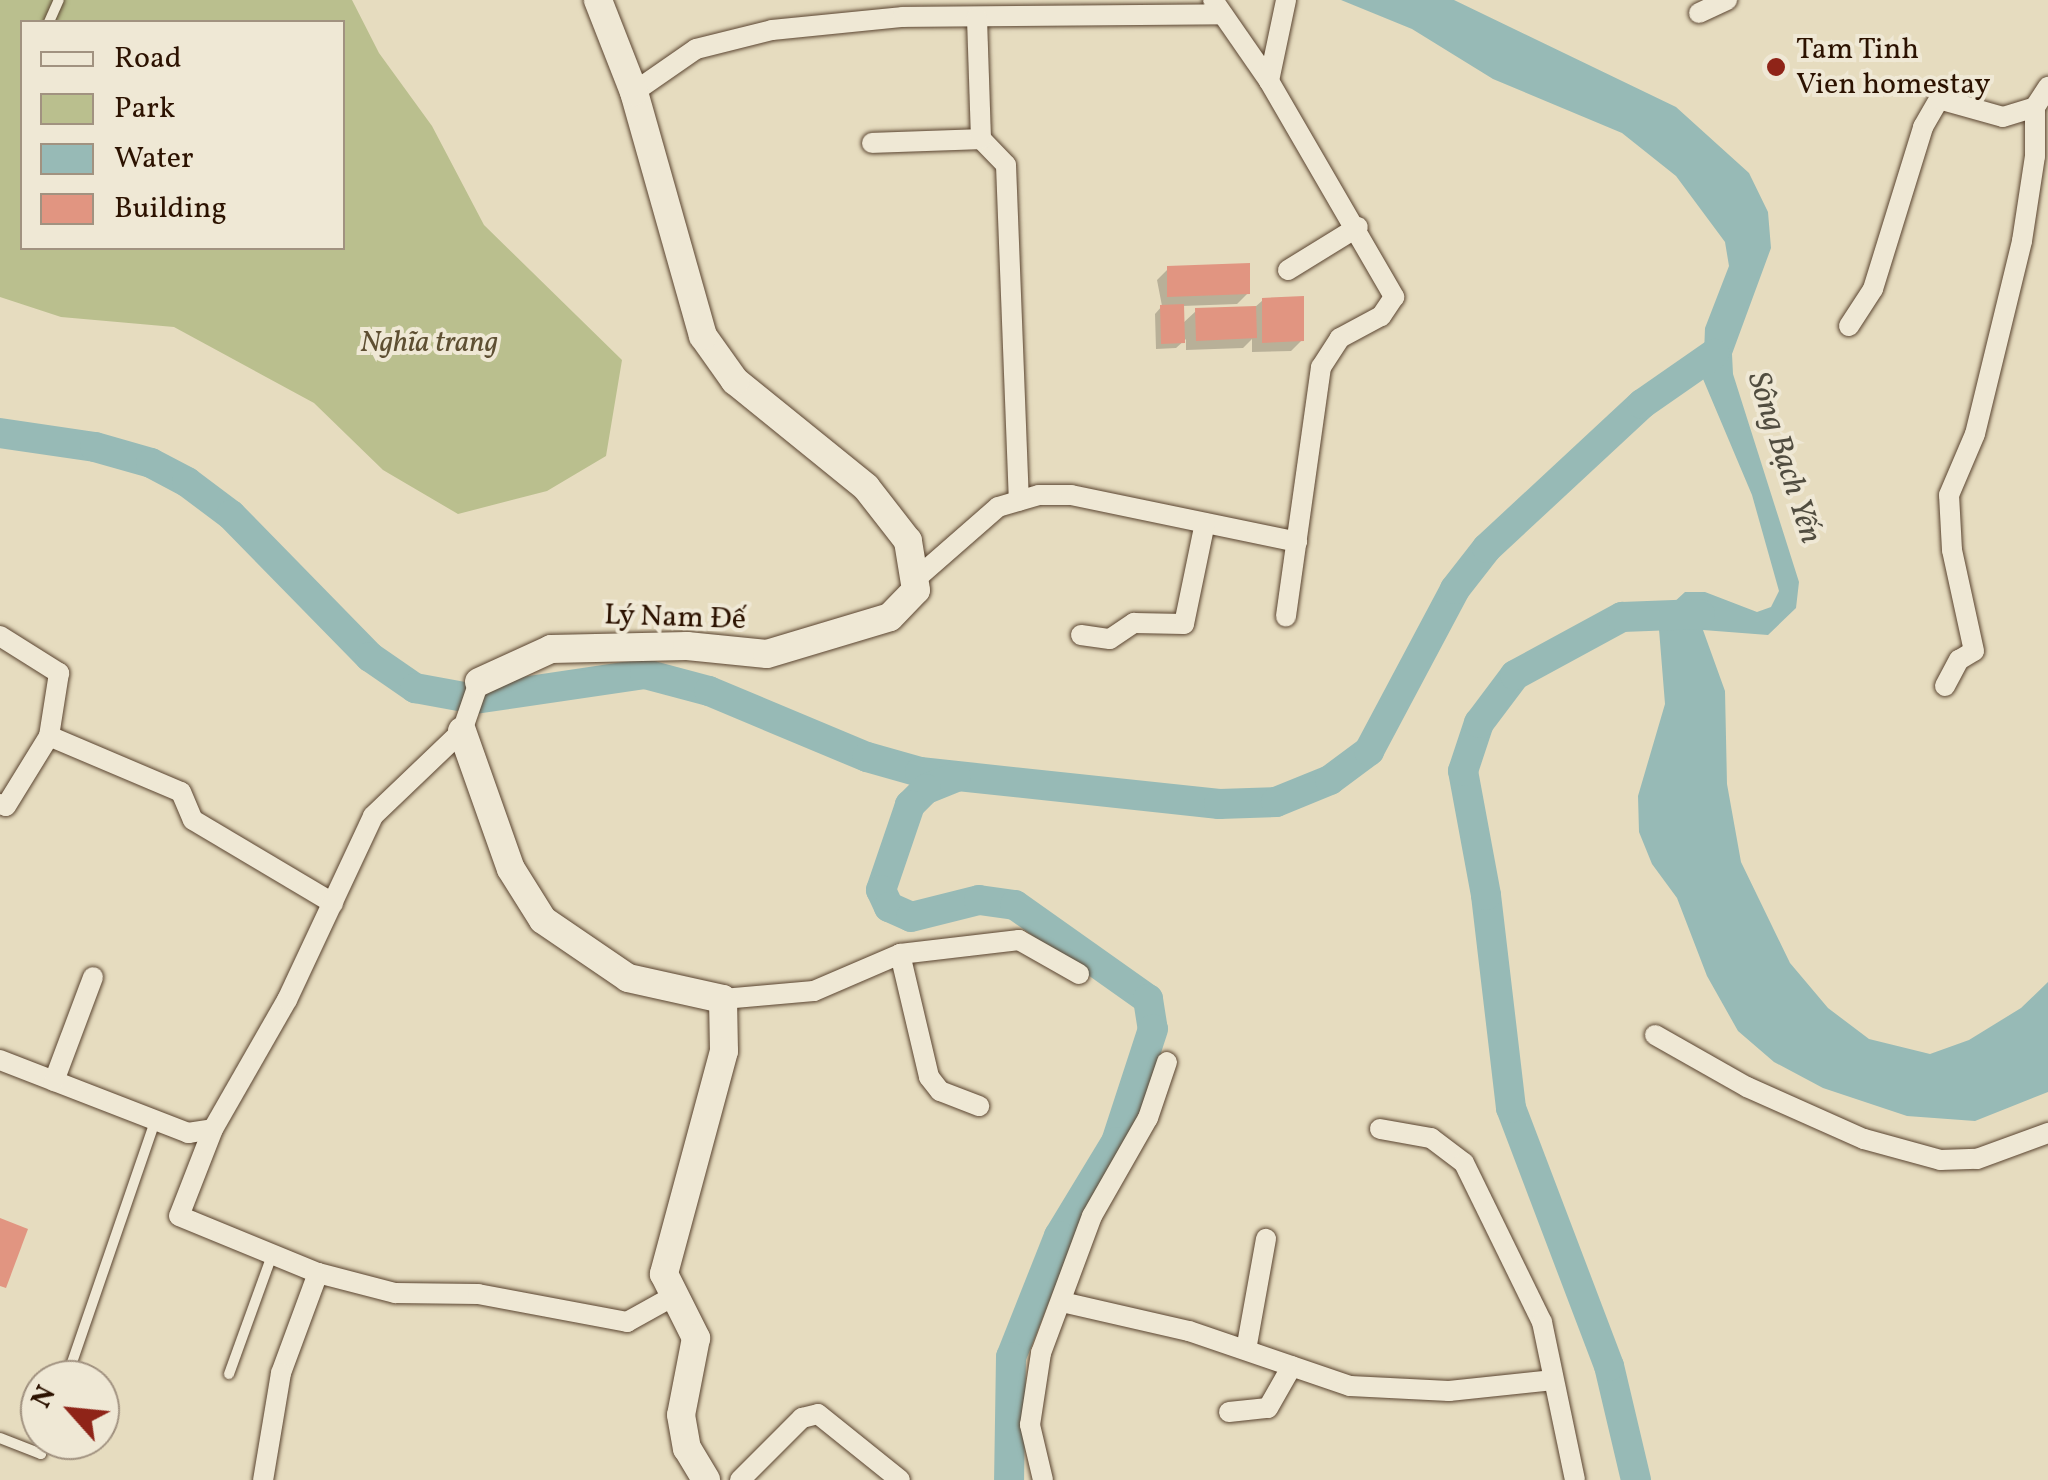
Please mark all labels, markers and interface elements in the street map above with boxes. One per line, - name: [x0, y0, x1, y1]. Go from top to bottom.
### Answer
- legend: [20, 20, 345, 250]
- place label: Tam Tinh Vien homestay: [1796, 32, 1990, 102]
- text: Road: [114, 38, 182, 80]
- marker: Tam Tinh Vien homestay: [1765, 56, 1787, 78]
- text: Park: [114, 88, 175, 130]
- text: Water: [114, 138, 194, 180]
- text: Building: [114, 188, 227, 230]
- park label: Nghĩa trang: [360, 325, 498, 361]
- water label: Sông Bạch Yến: [1737, 367, 1829, 549]
- street label: Lý Nam Đế: [603, 598, 747, 638]
- north arrow: [20, 1360, 120, 1460]
- text: N: [23, 1379, 67, 1415]

